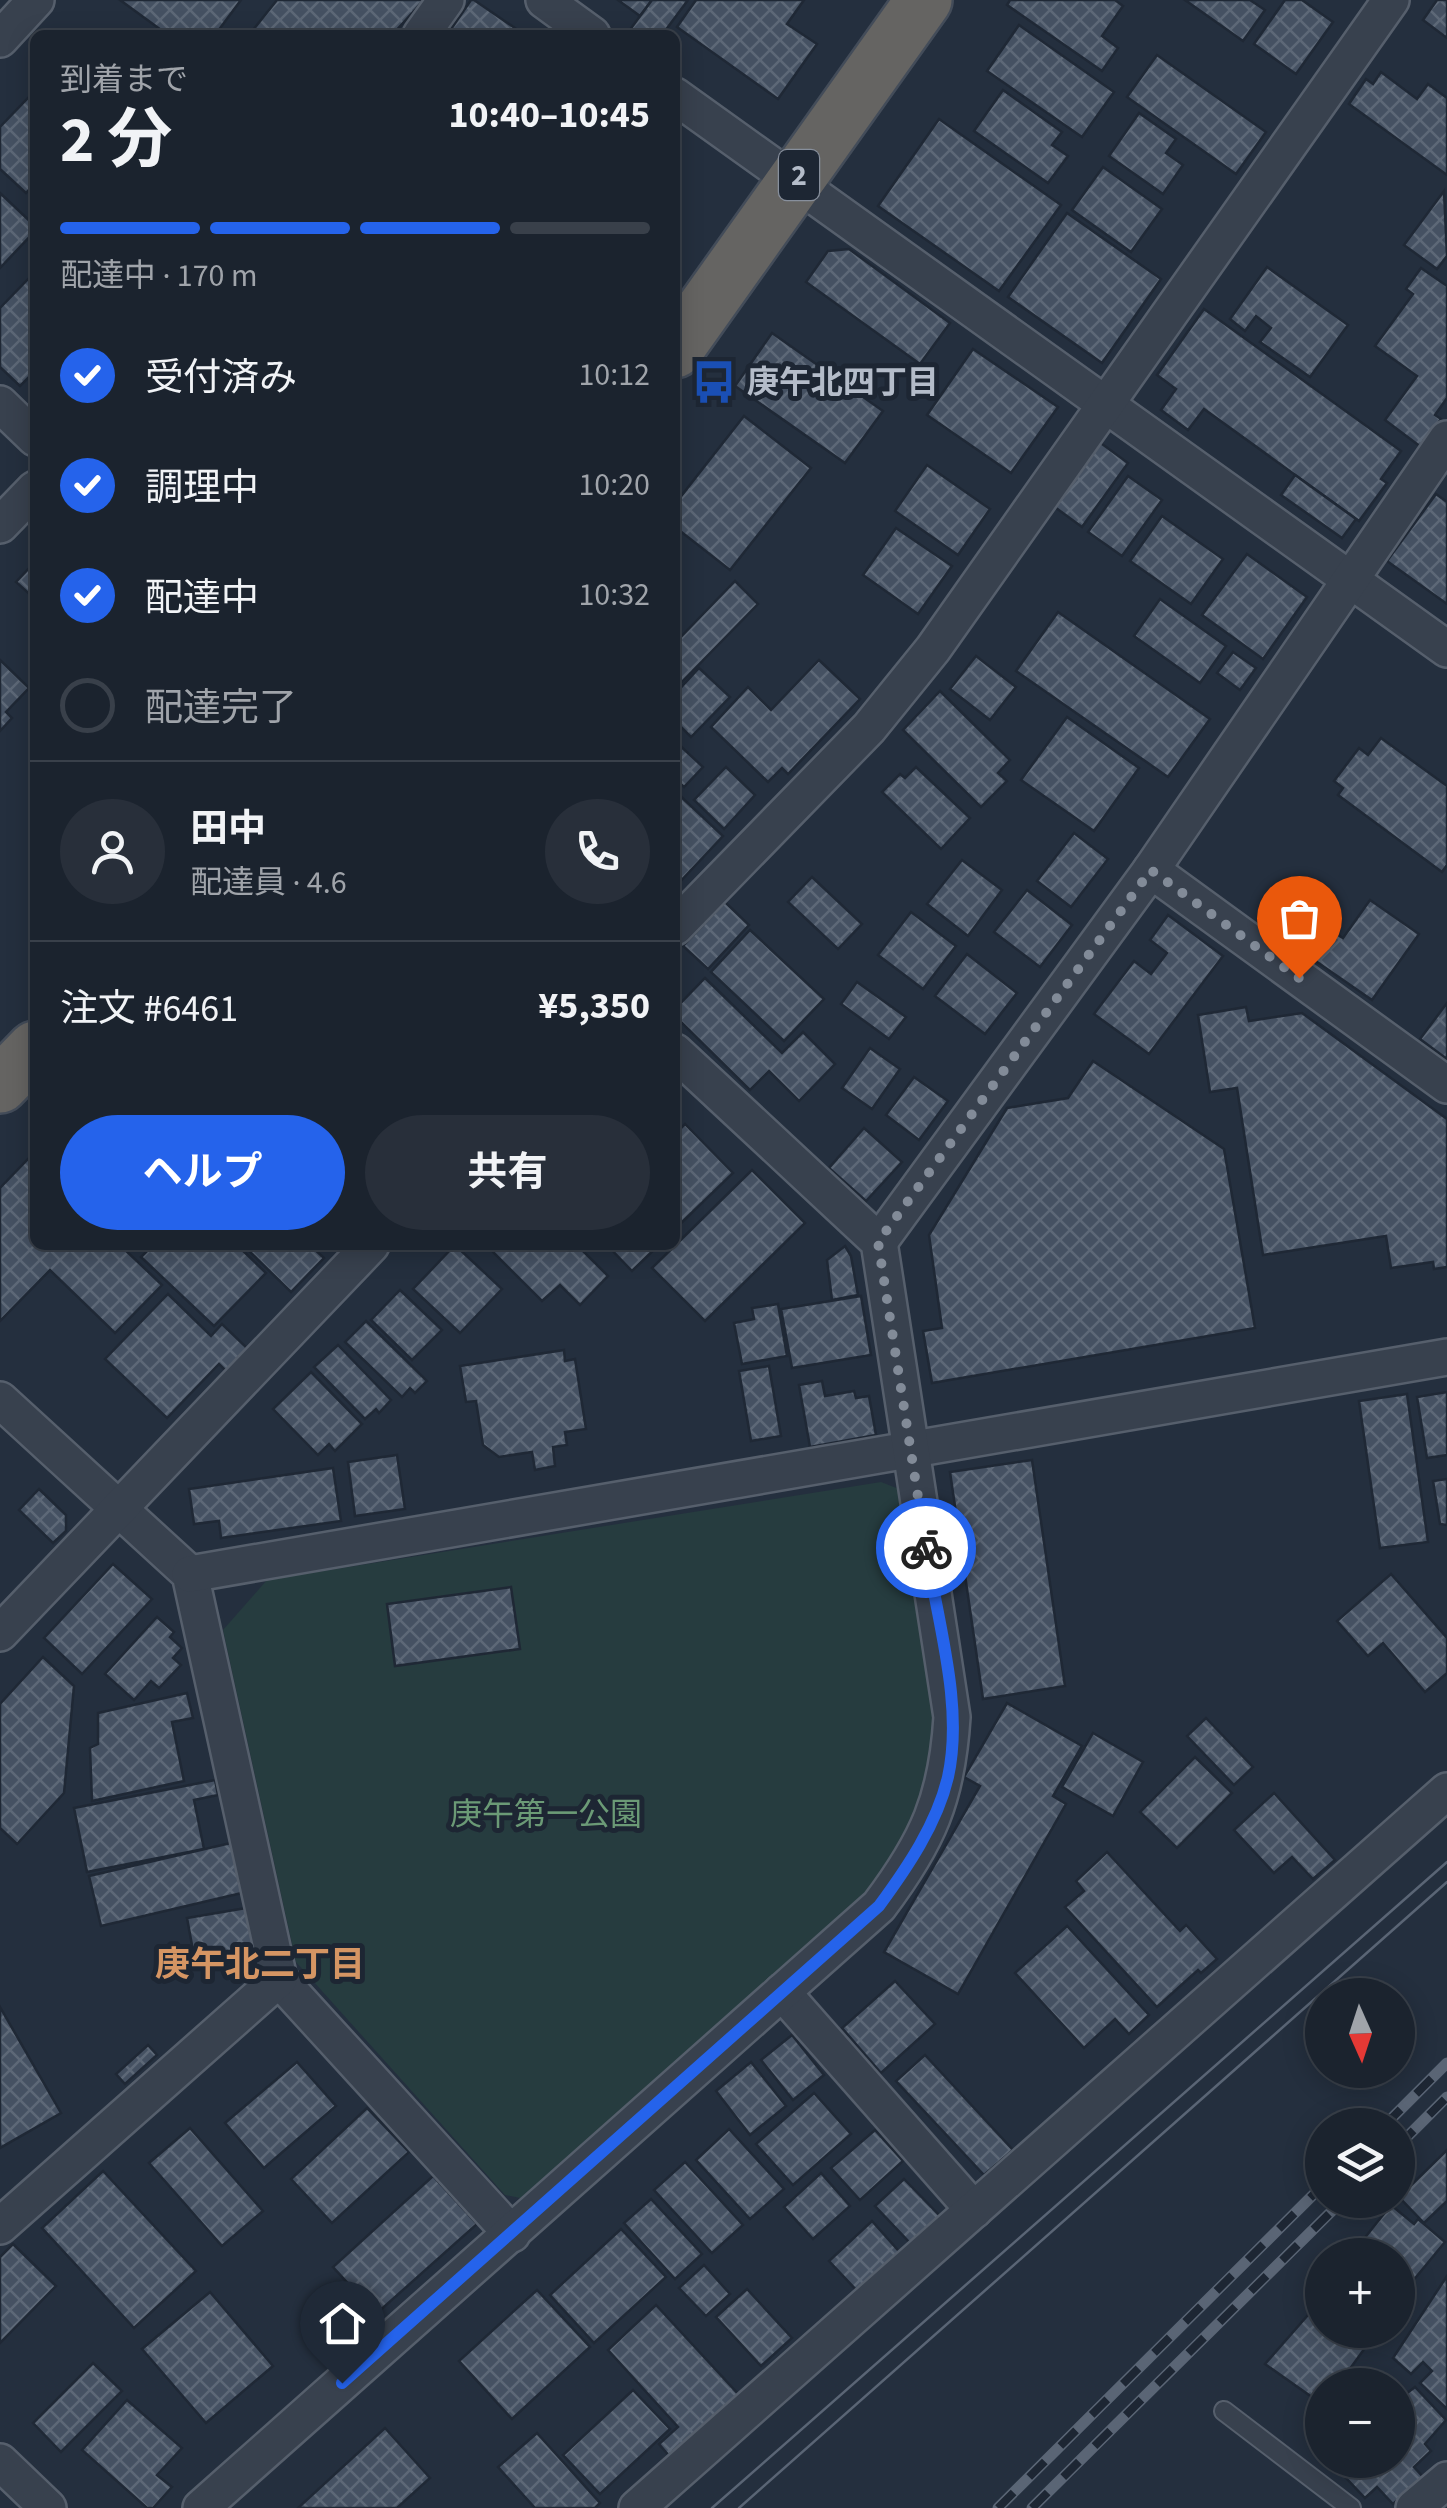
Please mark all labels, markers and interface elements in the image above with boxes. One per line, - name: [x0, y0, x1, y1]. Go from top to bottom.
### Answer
- text: 到着まで: [60, 57, 188, 103]
- text: 10:40–10:45: [448, 88, 650, 142]
- text: 2 分: [60, 94, 172, 187]
- road number: 2: [779, 150, 819, 200]
- text: 配達中 · 170 m: [60, 253, 257, 299]
- icon: check: [60, 348, 115, 403]
- text: 受付済み: [145, 351, 297, 405]
- text: 10:12: [578, 352, 650, 398]
- bus stop icon: 庚午北四丁目: [690, 358, 738, 406]
- place label: 庚午北四丁目: [747, 360, 939, 406]
- icon: check: [60, 458, 115, 513]
- text: 調理中: [145, 461, 259, 515]
- text: 10:20: [578, 462, 650, 508]
- icon: check: [60, 568, 115, 623]
- text: 配達中: [145, 571, 259, 625]
- text: 10:32: [578, 572, 650, 618]
- text: 配達完了: [145, 681, 297, 735]
- button: person: [60, 799, 165, 904]
- button: phone: [545, 799, 650, 904]
- text: 田中: [190, 802, 266, 856]
- text: 配達員 · 4.6: [190, 860, 347, 906]
- pin: [1257, 876, 1342, 979]
- icon: bag: [1272, 891, 1327, 946]
- text: ¥5,350: [538, 979, 650, 1033]
- text: 注文 #6461: [60, 982, 238, 1036]
- button: ヘルプ: [60, 1115, 345, 1230]
- button: 共有: [365, 1115, 650, 1230]
- courier: [876, 1498, 976, 1598]
- icon: bike: [899, 1521, 954, 1576]
- park label: 庚午第一公園: [450, 1792, 642, 1838]
- district label: 庚午北二丁目: [155, 1940, 365, 1990]
- north arrow: [1305, 1978, 1415, 2088]
- map controls: [1305, 1978, 1415, 2478]
- button: layers: [1305, 2108, 1415, 2218]
- button: +: [1305, 2238, 1415, 2348]
- pin: [300, 2281, 385, 2384]
- icon: home: [315, 2296, 370, 2351]
- button: −: [1305, 2368, 1415, 2478]

